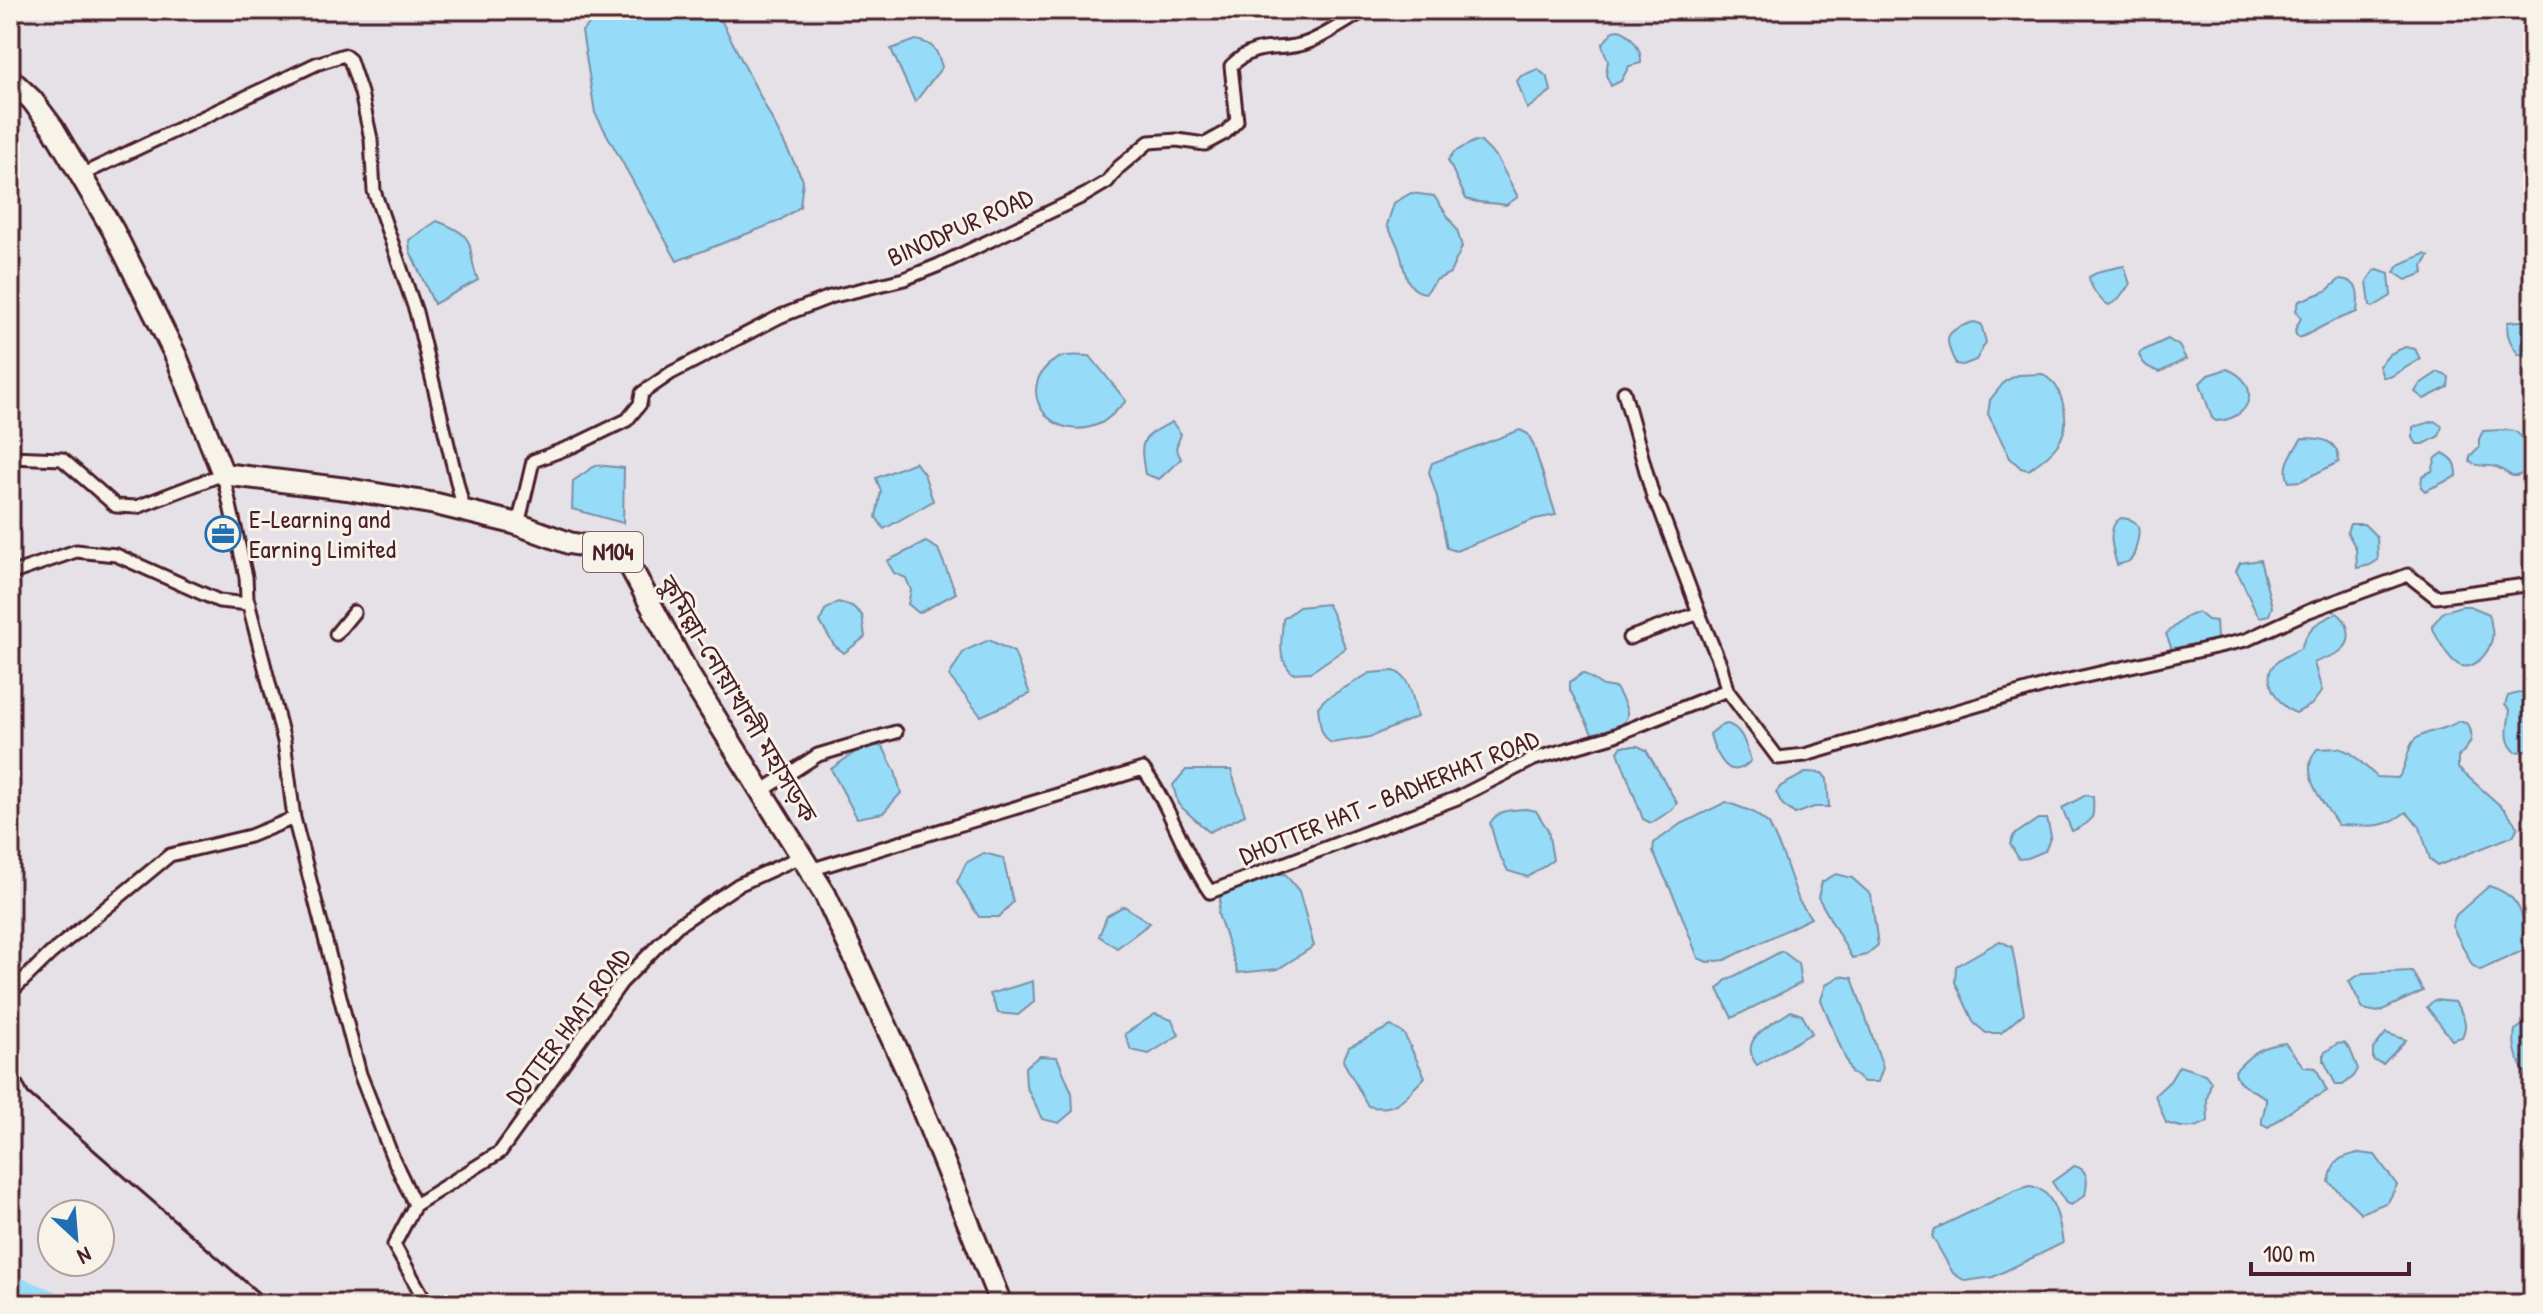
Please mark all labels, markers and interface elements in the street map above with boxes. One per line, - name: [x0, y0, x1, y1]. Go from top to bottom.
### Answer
- street label: BINODPUR ROAD: [882, 179, 1039, 274]
- place label: E-Learning and Earning Limited: [249, 501, 396, 566]
- office icon: E-Learning and Earning Limited: [204, 515, 242, 553]
- road number: N104: [583, 532, 643, 572]
- street label: কুমিল্লা–নোয়াখালী মহাসড়ক: [650, 568, 827, 830]
- street label: DHOTTER HAT - BADHERHAT ROAD: [1234, 720, 1544, 873]
- street label: DOTTER HAAT ROAD: [497, 940, 638, 1111]
- north arrow: [36, 1198, 116, 1278]
- scale bar: [2251, 1226, 2409, 1276]
- text: 100 m: [2263, 1237, 2315, 1269]
- text: N: [73, 1240, 97, 1272]

